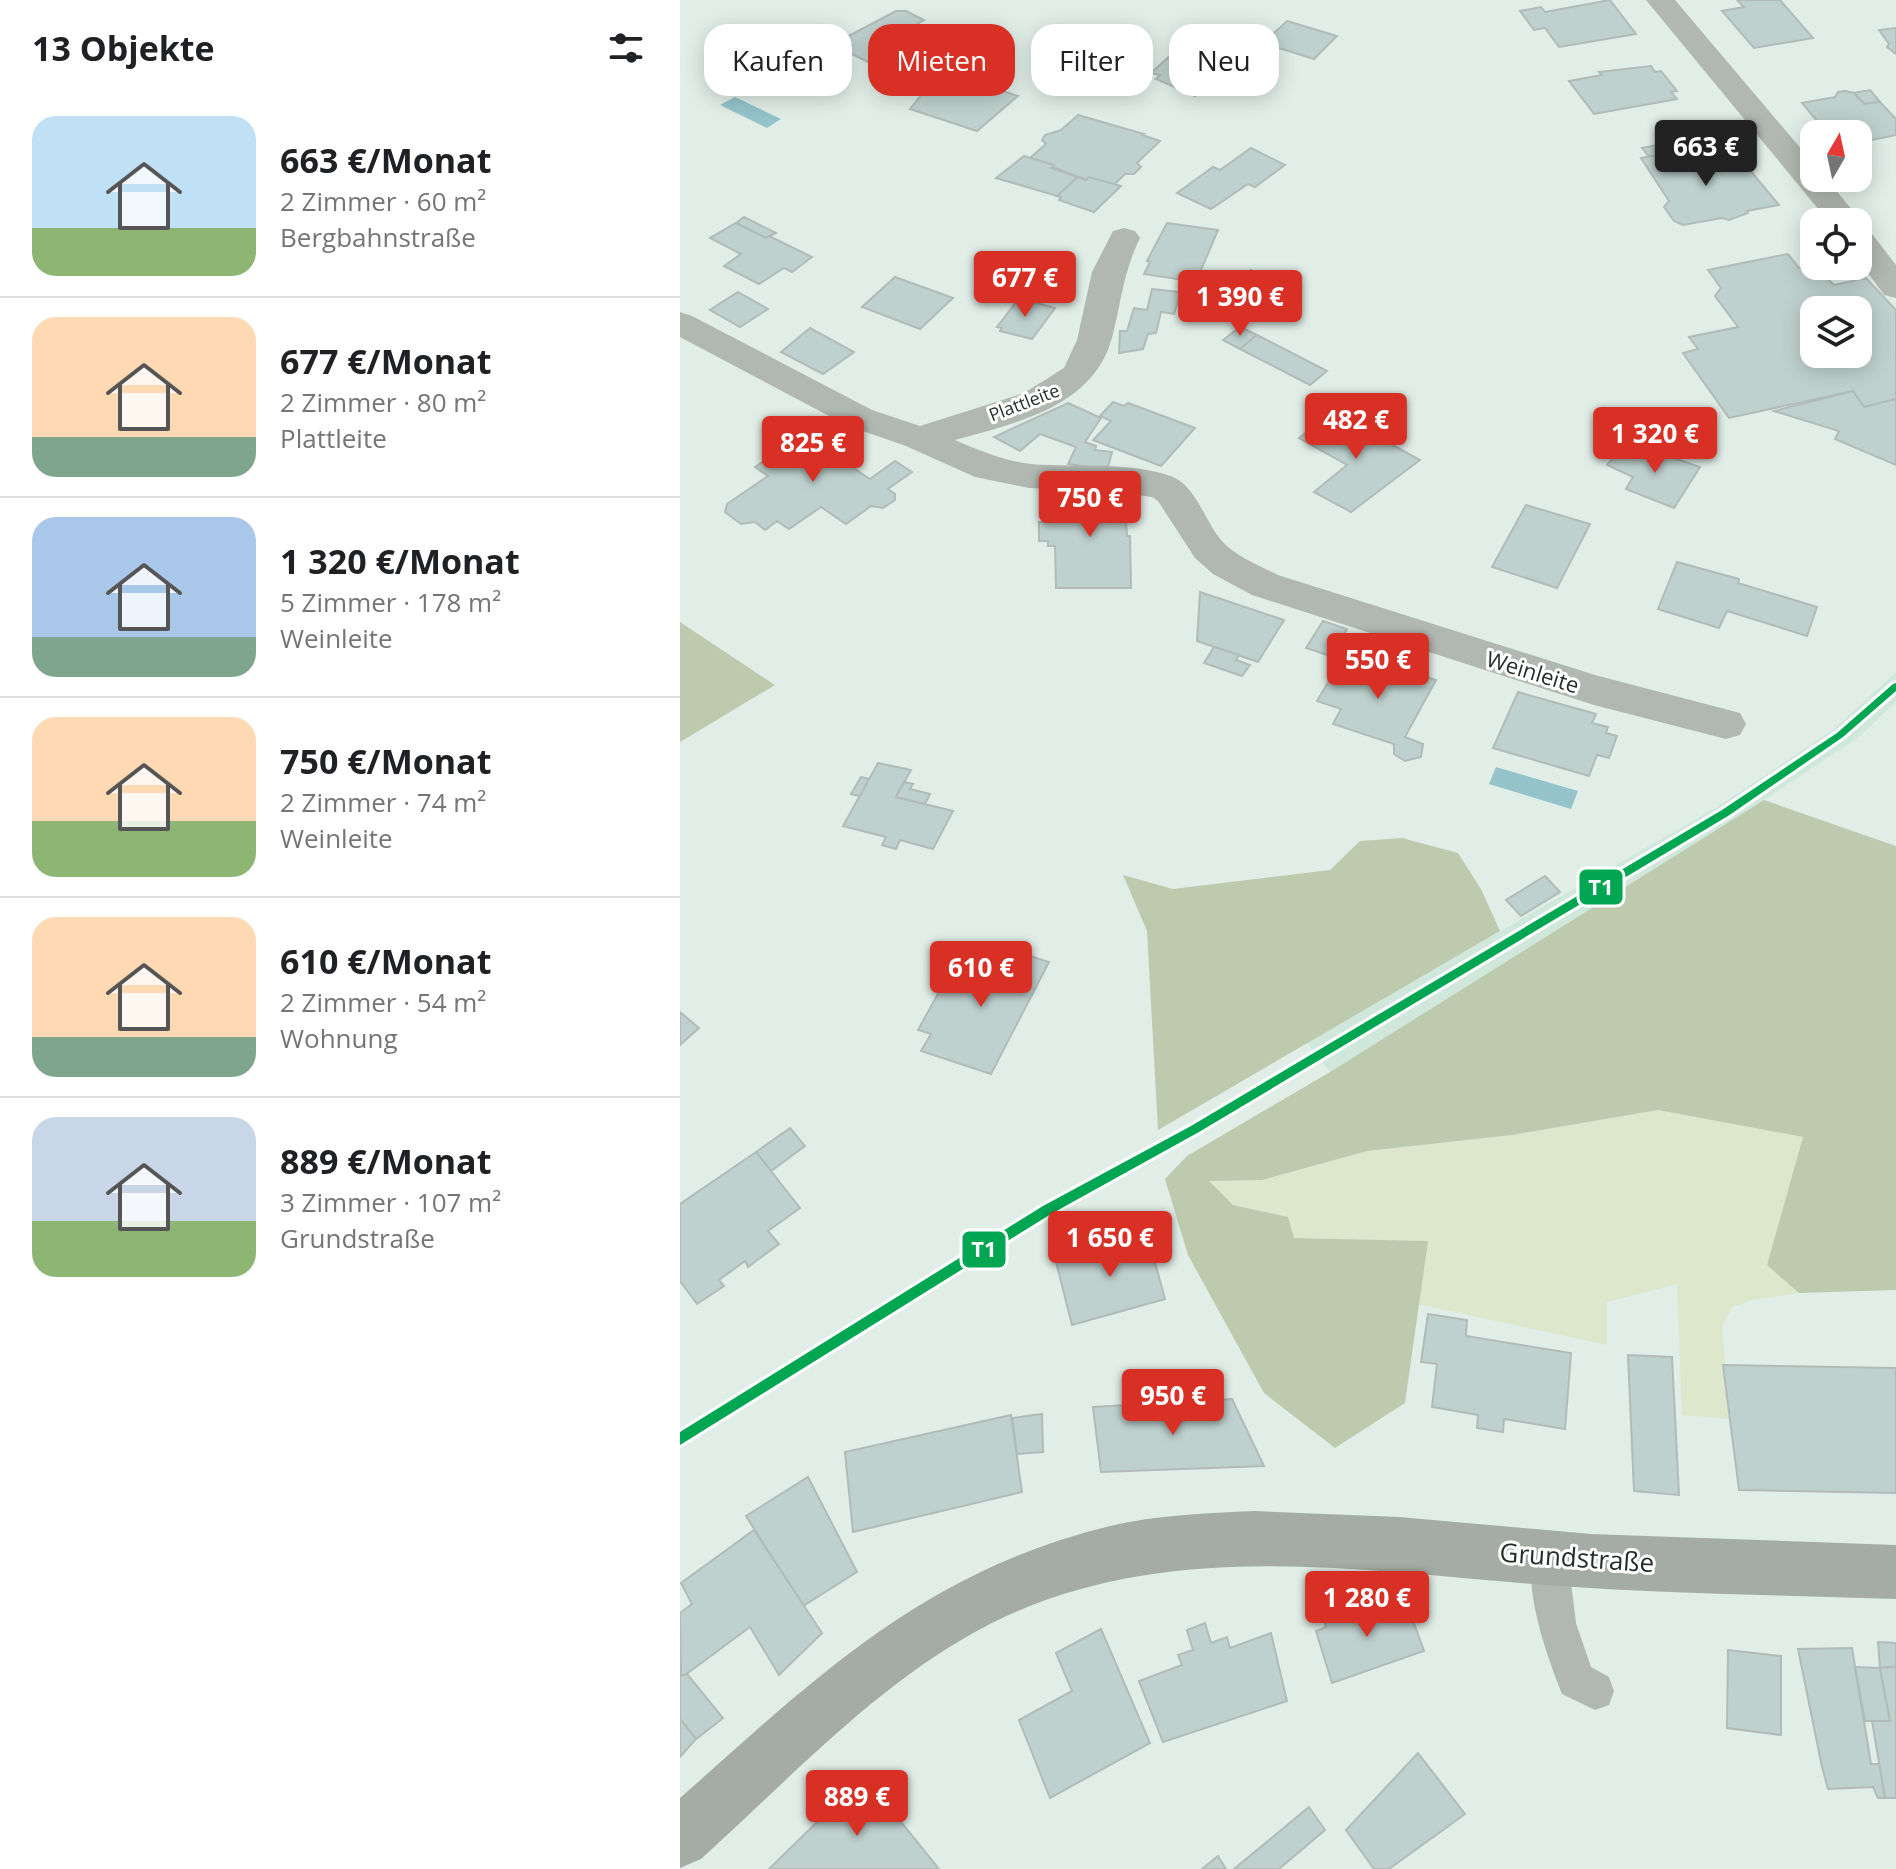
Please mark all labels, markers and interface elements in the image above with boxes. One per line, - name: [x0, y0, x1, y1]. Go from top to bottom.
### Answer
- chip: Kaufen: [704, 24, 852, 96]
- chip: Mieten: [868, 24, 1015, 96]
- chip: Filter: [1031, 24, 1153, 96]
- chip: Neu: [1169, 24, 1279, 96]
- text: 13 Objekte: [32, 25, 215, 71]
- icon: filters: [604, 26, 648, 70]
- pin: 663 €: [1650, 120, 1762, 188]
- north arrow: [1800, 120, 1872, 192]
- map controls: [1800, 120, 1872, 368]
- text: 663 €: [1673, 128, 1739, 164]
- text: 663 €/Monat: [280, 137, 491, 183]
- icon: home: [96, 148, 192, 244]
- text: 2 Zimmer · 60 m²: [280, 183, 486, 219]
- button: locate: [1800, 208, 1872, 280]
- text: Bergbahnstraße: [280, 219, 476, 255]
- pin: 677 €: [969, 251, 1081, 319]
- text: 677 €: [992, 259, 1058, 295]
- pin: 1 390 €: [1166, 270, 1314, 338]
- text: 1 390 €: [1196, 278, 1284, 314]
- button: layers: [1800, 296, 1872, 368]
- text: 677 €/Monat: [280, 338, 491, 384]
- icon: home: [96, 349, 192, 445]
- street label: Plattleite: [985, 378, 1063, 426]
- text: 2 Zimmer · 80 m²: [280, 384, 486, 420]
- pin: 482 €: [1300, 393, 1412, 461]
- text: 482 €: [1323, 401, 1389, 437]
- pin: 1 320 €: [1581, 407, 1729, 475]
- text: 1 320 €: [1611, 415, 1699, 451]
- pin: 825 €: [757, 416, 869, 484]
- text: Plattleite: [280, 420, 387, 456]
- text: 825 €: [780, 424, 846, 460]
- pin: 750 €: [1034, 471, 1146, 539]
- text: 750 €: [1057, 479, 1123, 515]
- text: 1 320 €/Monat: [280, 538, 520, 584]
- icon: home: [96, 549, 192, 645]
- text: 5 Zimmer · 178 m²: [280, 584, 501, 620]
- text: Weinleite: [280, 620, 393, 656]
- pin: 550 €: [1322, 633, 1434, 701]
- text: 550 €: [1345, 641, 1411, 677]
- street label: Weinleite: [1483, 643, 1583, 699]
- text: 750 €/Monat: [280, 738, 491, 784]
- icon: home: [96, 749, 192, 845]
- text: 2 Zimmer · 74 m²: [280, 784, 486, 820]
- text: Weinleite: [280, 820, 393, 856]
- line badge: T1: [1578, 868, 1624, 906]
- text: T1: [1588, 871, 1614, 901]
- text: 610 €/Monat: [280, 938, 491, 984]
- pin: 610 €: [925, 941, 1037, 1009]
- icon: home: [96, 949, 192, 1045]
- text: 610 €: [948, 949, 1014, 985]
- text: 2 Zimmer · 54 m²: [280, 984, 486, 1020]
- text: Wohnung: [280, 1020, 398, 1056]
- text: 889 €/Monat: [280, 1138, 491, 1184]
- icon: home: [96, 1149, 192, 1245]
- text: 3 Zimmer · 107 m²: [280, 1184, 501, 1220]
- pin: 1 650 €: [1036, 1211, 1184, 1279]
- text: 1 650 €: [1066, 1219, 1154, 1255]
- text: Grundstraße: [280, 1220, 435, 1256]
- line badge: T1: [961, 1230, 1007, 1269]
- text: T1: [971, 1233, 997, 1263]
- pin: 950 €: [1117, 1369, 1229, 1437]
- text: 950 €: [1140, 1377, 1206, 1413]
- street label: Grundstraße: [1499, 1534, 1655, 1580]
- pin: 1 280 €: [1293, 1571, 1441, 1639]
- text: 1 280 €: [1323, 1579, 1411, 1615]
- pin: 889 €: [801, 1770, 913, 1838]
- text: 889 €: [824, 1778, 890, 1814]

